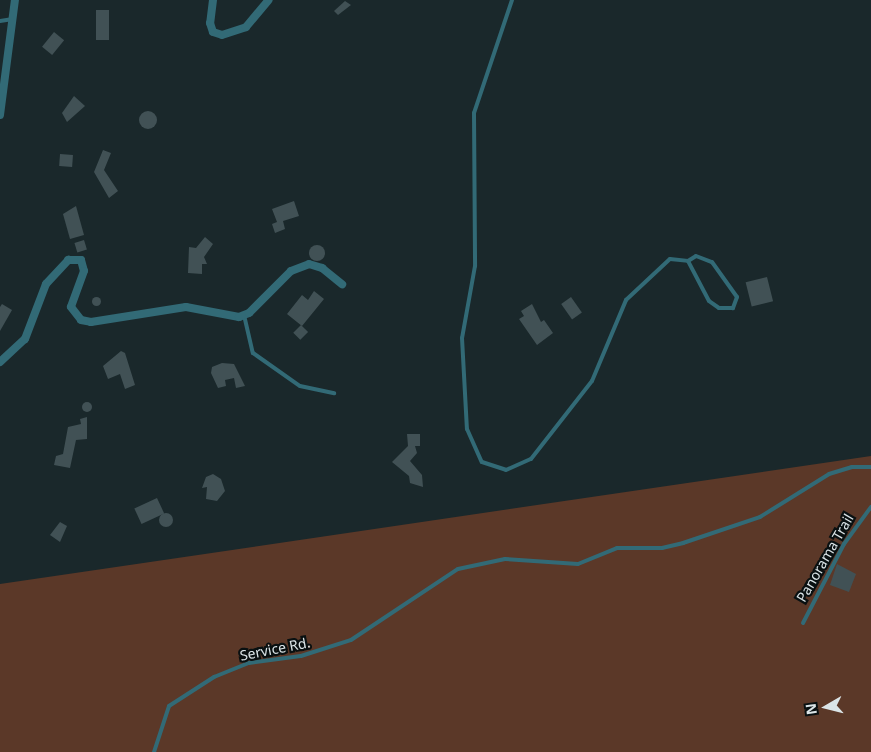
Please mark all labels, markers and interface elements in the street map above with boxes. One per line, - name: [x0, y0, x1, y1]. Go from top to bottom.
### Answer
- street label: Panorama Trail: [793, 511, 857, 605]
- street label: Service Rd.: [238, 634, 312, 664]
- north arrow: [801, 682, 851, 732]
- text: N: [800, 702, 821, 716]

